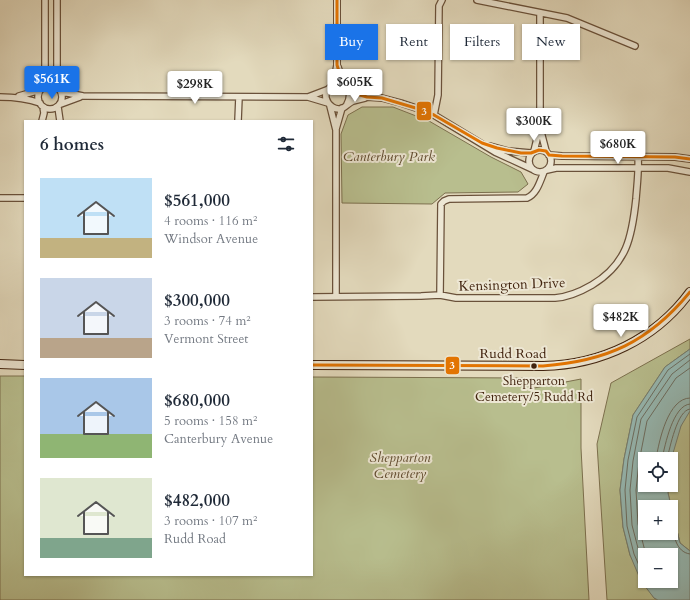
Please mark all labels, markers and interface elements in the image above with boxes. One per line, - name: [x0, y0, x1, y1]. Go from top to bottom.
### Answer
- chip: Buy: [325, 24, 378, 60]
- chip: Rent: [386, 24, 442, 60]
- chip: Filters: [450, 24, 514, 60]
- chip: New: [522, 24, 580, 60]
- pin: $561K: [24, 66, 80, 100]
- pin: $605K: [327, 69, 383, 103]
- text: $561K: [33, 70, 71, 88]
- pin: $298K: [167, 71, 223, 105]
- text: $605K: [336, 73, 374, 91]
- text: $298K: [176, 75, 214, 93]
- line badge: 3: [416, 101, 432, 121]
- text: 3: [421, 104, 427, 119]
- pin: $300K: [506, 108, 562, 142]
- text: $300K: [515, 112, 553, 130]
- pin: $680K: [590, 131, 646, 165]
- text: 6 homes: [40, 133, 104, 156]
- icon: filters: [275, 133, 297, 155]
- text: $680K: [599, 135, 637, 153]
- park label: Canterbury Park: [343, 147, 435, 166]
- text: $561,000: [164, 189, 230, 212]
- icon: home: [72, 194, 120, 242]
- text: 4 rooms · 116 m²: [164, 212, 257, 230]
- text: Windsor Avenue: [164, 230, 258, 248]
- street label: Kensington Drive: [458, 273, 566, 296]
- text: $300,000: [164, 289, 230, 312]
- icon: home: [72, 294, 120, 342]
- pin: $482K: [593, 304, 649, 338]
- text: $482K: [602, 308, 640, 326]
- text: 3 rooms · 74 m²: [164, 312, 251, 330]
- text: Vermont Street: [164, 330, 248, 348]
- street label: Rudd Road: [480, 344, 547, 363]
- line badge: 3: [445, 356, 460, 375]
- text: 3: [449, 358, 455, 373]
- marker: Shepparton Cemetery/5 Rudd Rd: [529, 361, 539, 371]
- place label: Shepparton Cemetery/5 Rudd Rd: [475, 372, 593, 406]
- text: $680,000: [164, 389, 230, 412]
- icon: home: [72, 394, 120, 442]
- text: 5 rooms · 158 m²: [164, 412, 257, 430]
- text: Canterbury Avenue: [164, 430, 273, 448]
- park label: Shepparton Cemetery: [369, 448, 431, 483]
- map controls: [638, 452, 678, 588]
- button: locate: [638, 452, 678, 492]
- text: $482,000: [164, 489, 230, 512]
- icon: home: [72, 494, 120, 542]
- button: +: [638, 500, 678, 540]
- text: 3 rooms · 107 m²: [164, 512, 257, 530]
- text: Rudd Road: [164, 530, 226, 548]
- button: −: [638, 548, 678, 588]

